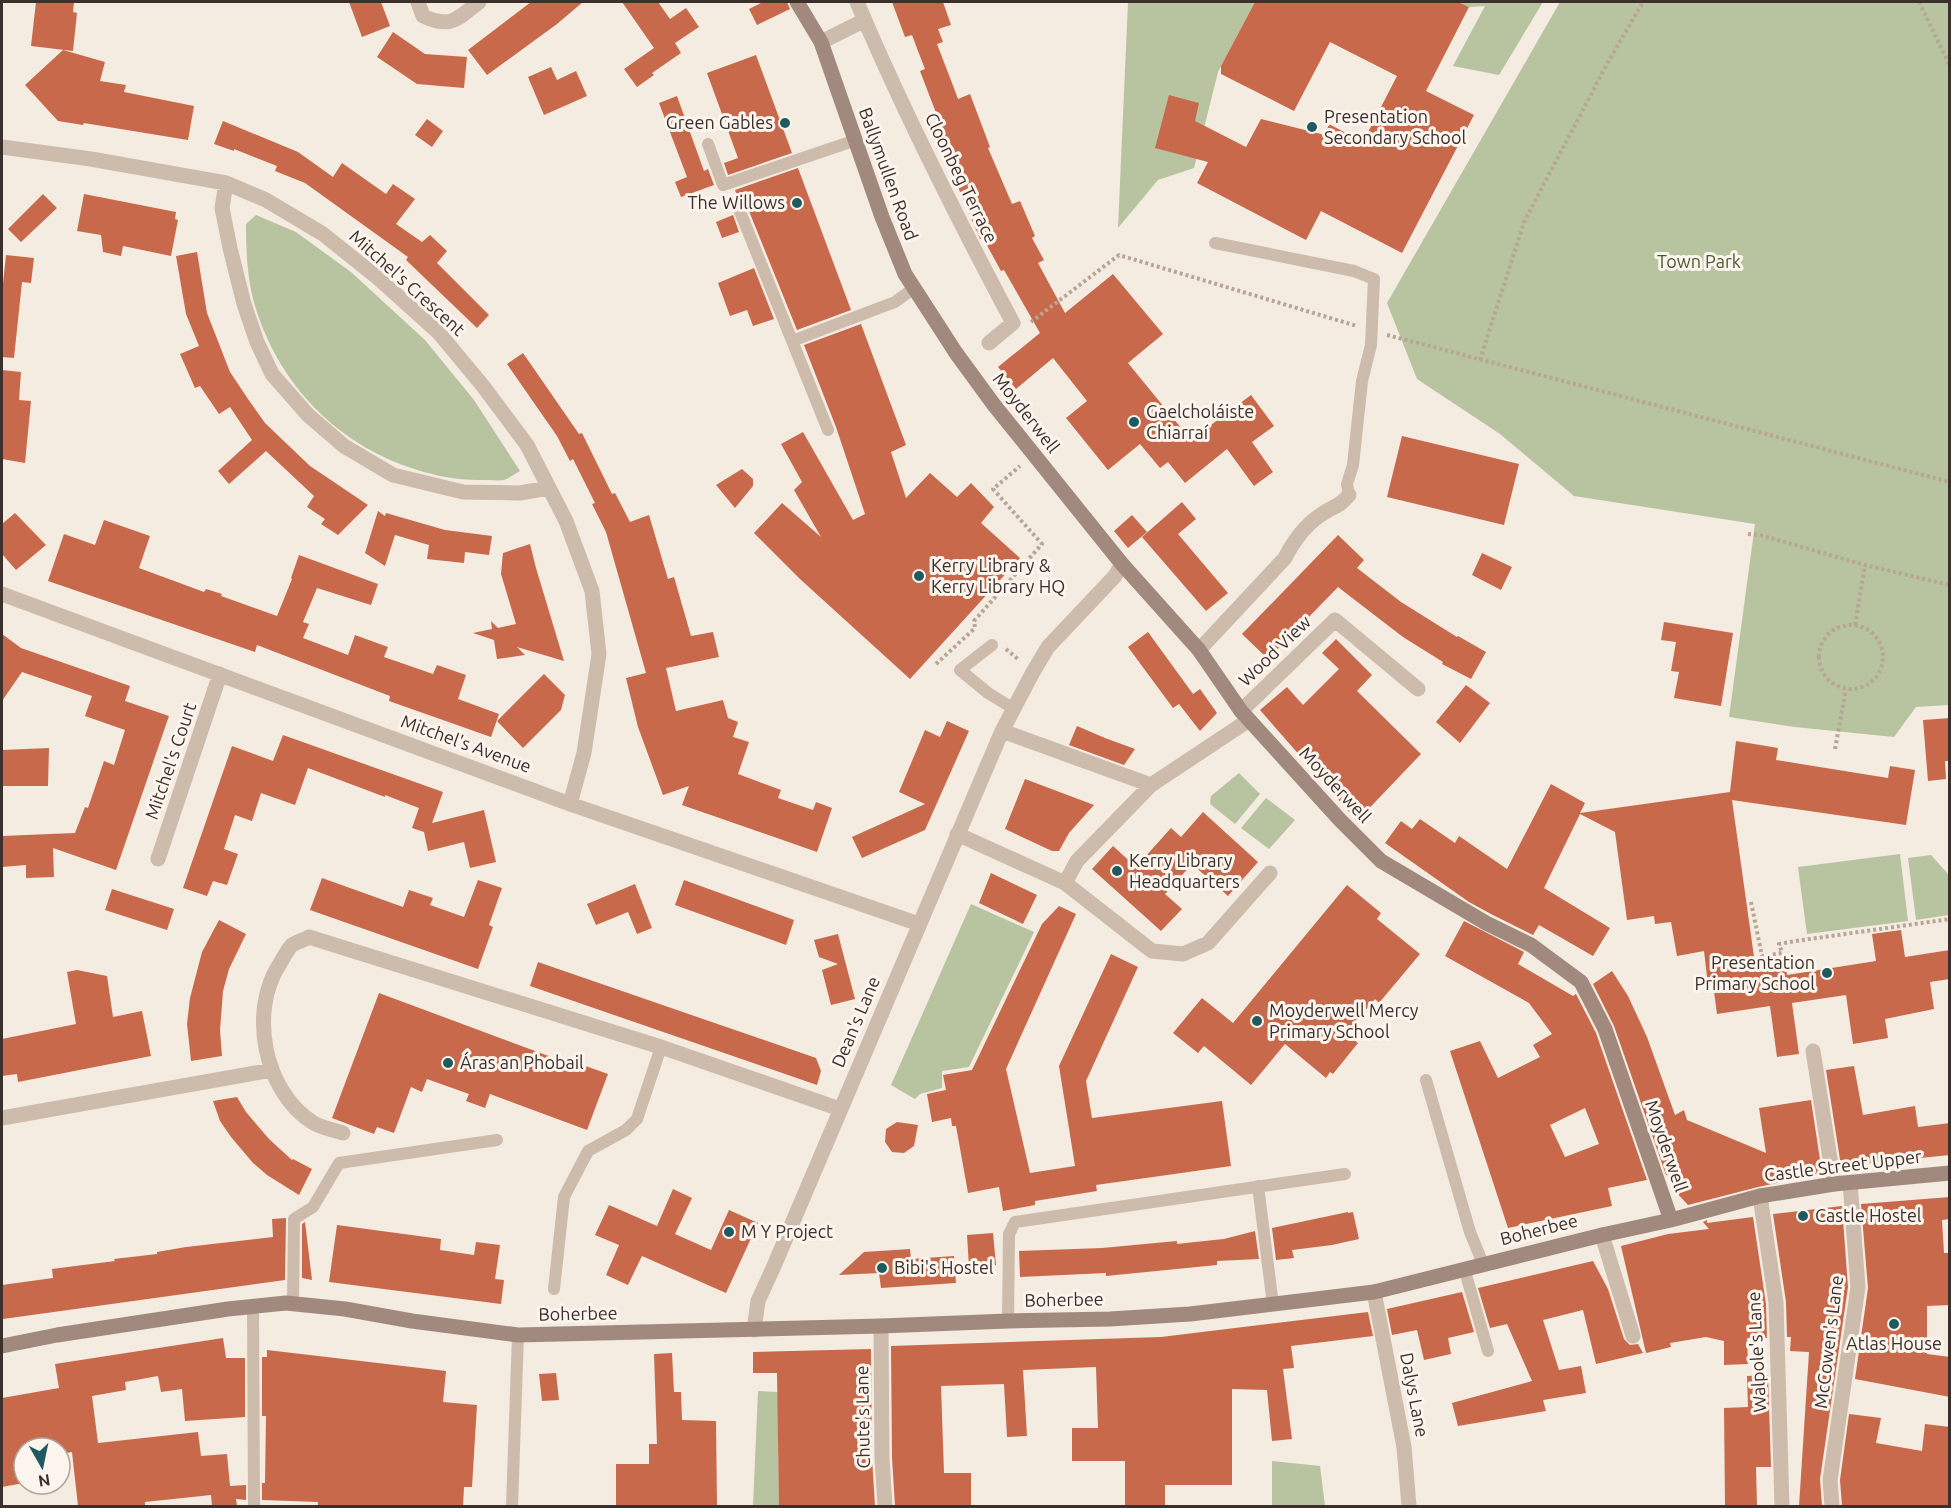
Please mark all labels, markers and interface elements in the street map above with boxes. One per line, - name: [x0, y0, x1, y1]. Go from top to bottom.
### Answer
- street label: Ballymullen Road: [856, 105, 922, 243]
- place label: Presentation Secondary School: [1324, 106, 1466, 147]
- street label: Cloonbeg Terrace: [922, 109, 1002, 246]
- place label: Green Gables: [666, 112, 773, 132]
- marker: Green Gables: [778, 116, 792, 130]
- marker: Presentation Secondary School: [1305, 120, 1319, 134]
- place label: The Willows: [688, 192, 785, 212]
- marker: The Willows: [790, 196, 804, 210]
- street label: Mitchel's Crescent: [346, 225, 469, 339]
- park label: Town Park: [1657, 251, 1741, 271]
- street label: Moyderwell: [989, 369, 1064, 456]
- place label: Gaelcholáiste Chiarraí: [1146, 401, 1254, 442]
- marker: Gaelcholáiste Chiarraí: [1127, 415, 1141, 429]
- place label: Kerry Library & Kerry Library HQ: [931, 555, 1065, 597]
- marker: Kerry Library & Kerry Library HQ: [912, 569, 926, 583]
- street label: Wood View: [1234, 611, 1314, 690]
- street label: Mitchel's Court: [141, 700, 199, 822]
- street label: Mitchel's Avenue: [398, 710, 534, 776]
- street label: Moyderwell: [1296, 742, 1376, 826]
- place label: Kerry Library Headquarters: [1129, 850, 1240, 891]
- marker: Kerry Library Headquarters: [1110, 864, 1124, 878]
- place label: Presentation Primary School: [1694, 952, 1815, 993]
- marker: Presentation Primary School: [1820, 966, 1834, 980]
- street label: Dean's Lane: [827, 973, 883, 1070]
- place label: Moyderwell Mercy Primary School: [1269, 1000, 1419, 1041]
- marker: Moyderwell Mercy Primary School: [1250, 1014, 1264, 1028]
- place label: Áras an Phobail: [460, 1051, 584, 1072]
- marker: Áras an Phobail: [441, 1056, 455, 1070]
- street label: Moyderwell: [1642, 1097, 1692, 1194]
- street label: Castle Street Upper: [1763, 1145, 1923, 1185]
- place label: Castle Hostel: [1815, 1205, 1922, 1225]
- marker: Castle Hostel: [1796, 1209, 1810, 1223]
- street label: Boherbee: [1498, 1210, 1580, 1248]
- place label: M Y Project: [741, 1221, 833, 1241]
- marker: M Y Project: [722, 1225, 736, 1239]
- place label: Bibi's Hostel: [894, 1257, 994, 1277]
- marker: Bibi's Hostel: [875, 1261, 889, 1275]
- street label: McCowen's Lane: [1810, 1274, 1846, 1410]
- street label: Boherbee: [1024, 1288, 1104, 1310]
- street label: Walpole's Lane: [1743, 1291, 1769, 1413]
- street label: Boherbee: [538, 1302, 618, 1324]
- marker: Atlas House: [1887, 1317, 1901, 1331]
- place label: Atlas House: [1846, 1333, 1942, 1353]
- street label: Dalys Lane: [1397, 1351, 1433, 1439]
- street label: Chute's Lane: [851, 1365, 873, 1469]
- north arrow: [12, 1436, 72, 1496]
- text: N: [37, 1471, 52, 1491]

